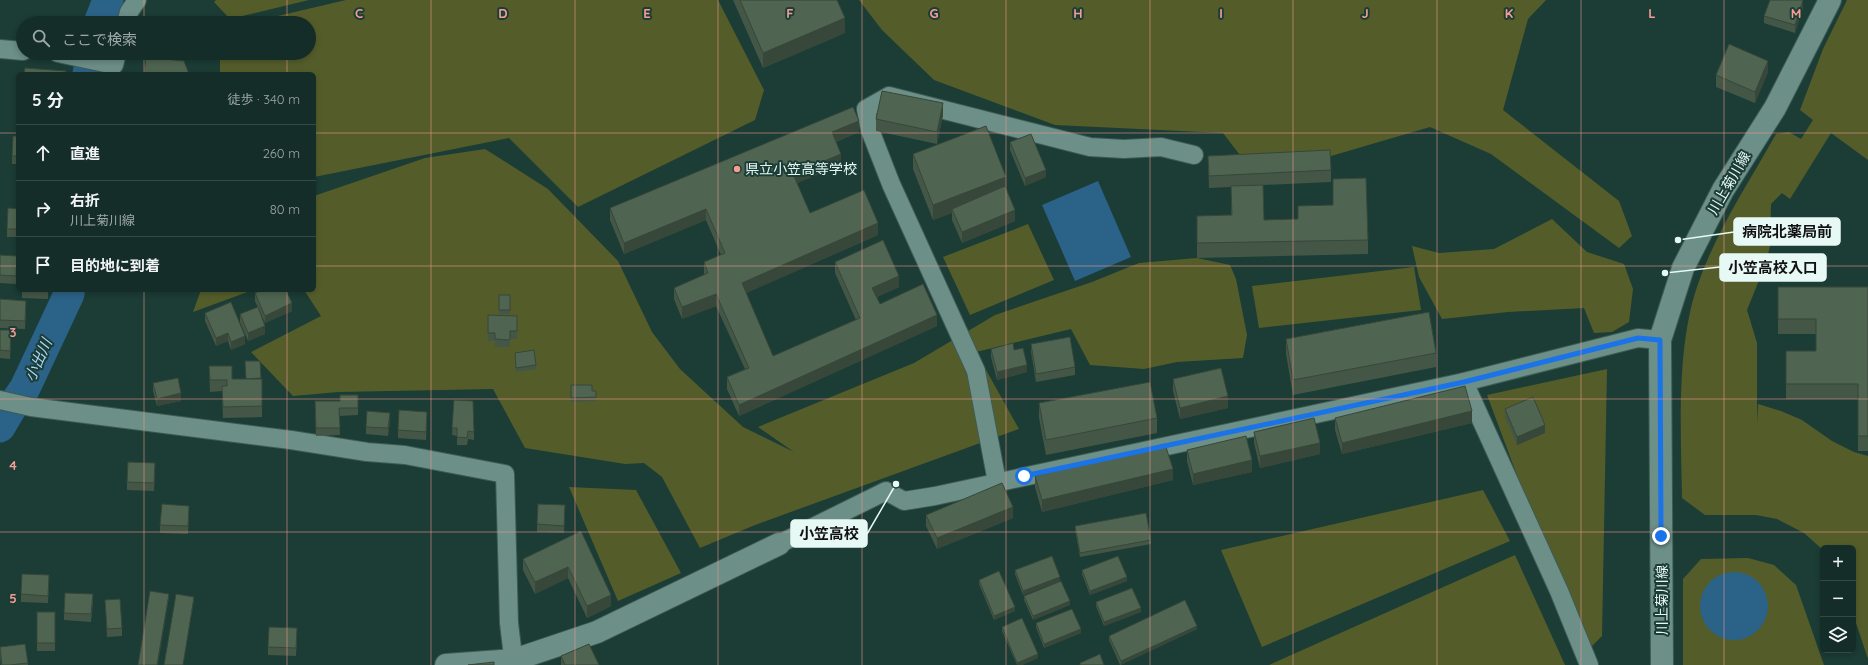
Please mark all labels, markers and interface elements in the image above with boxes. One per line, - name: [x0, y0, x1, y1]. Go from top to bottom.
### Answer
- text: C: [355, 5, 363, 21]
- text: D: [498, 5, 508, 21]
- text: E: [643, 5, 651, 21]
- text: F: [786, 5, 794, 21]
- text: G: [929, 5, 939, 21]
- text: H: [1073, 5, 1083, 21]
- text: I: [1219, 5, 1223, 21]
- text: J: [1361, 5, 1369, 21]
- text: K: [1505, 5, 1514, 21]
- text: L: [1648, 5, 1656, 21]
- text: M: [1791, 5, 1801, 21]
- search box: [16, 16, 316, 60]
- icon: search: [30, 27, 52, 49]
- text: ここで検索: [62, 30, 137, 49]
- text: 5 分: [32, 89, 64, 110]
- text: 徒歩 · 340 m: [228, 91, 300, 107]
- icon: ahead: [32, 142, 54, 164]
- text: 直進: [70, 144, 100, 163]
- text: 260 m: [263, 145, 300, 161]
- street label: 川上菊川線: [1704, 148, 1754, 218]
- place label: 県立小笠高等学校: [745, 160, 857, 178]
- marker: 県立小笠高等学校: [732, 164, 742, 174]
- text: 右折: [70, 191, 100, 210]
- icon: right: [32, 198, 54, 220]
- text: 80 m: [270, 201, 300, 217]
- text: 川上菊川線: [70, 212, 135, 228]
- callout: 病院北薬局前: [1734, 218, 1840, 245]
- text: 病院北薬局前: [1742, 222, 1832, 241]
- icon: arrive: [32, 254, 54, 276]
- callout: 小笠高校入口: [1720, 254, 1826, 281]
- text: 目的地に到着: [70, 256, 160, 275]
- text: 小笠高校入口: [1728, 258, 1818, 277]
- text: 3: [10, 324, 17, 340]
- water label: 小出川: [20, 334, 57, 384]
- text: 4: [9, 457, 17, 473]
- route start: [1015, 467, 1033, 485]
- callout: 小笠高校: [791, 520, 867, 547]
- text: 小笠高校: [799, 524, 859, 543]
- route end: [1652, 527, 1670, 545]
- map controls: [1820, 545, 1856, 653]
- button: +: [1820, 545, 1856, 581]
- street label: 川上菊川線: [1653, 565, 1671, 635]
- button: −: [1820, 581, 1856, 617]
- text: 5: [9, 590, 17, 606]
- button: layers: [1820, 617, 1856, 653]

